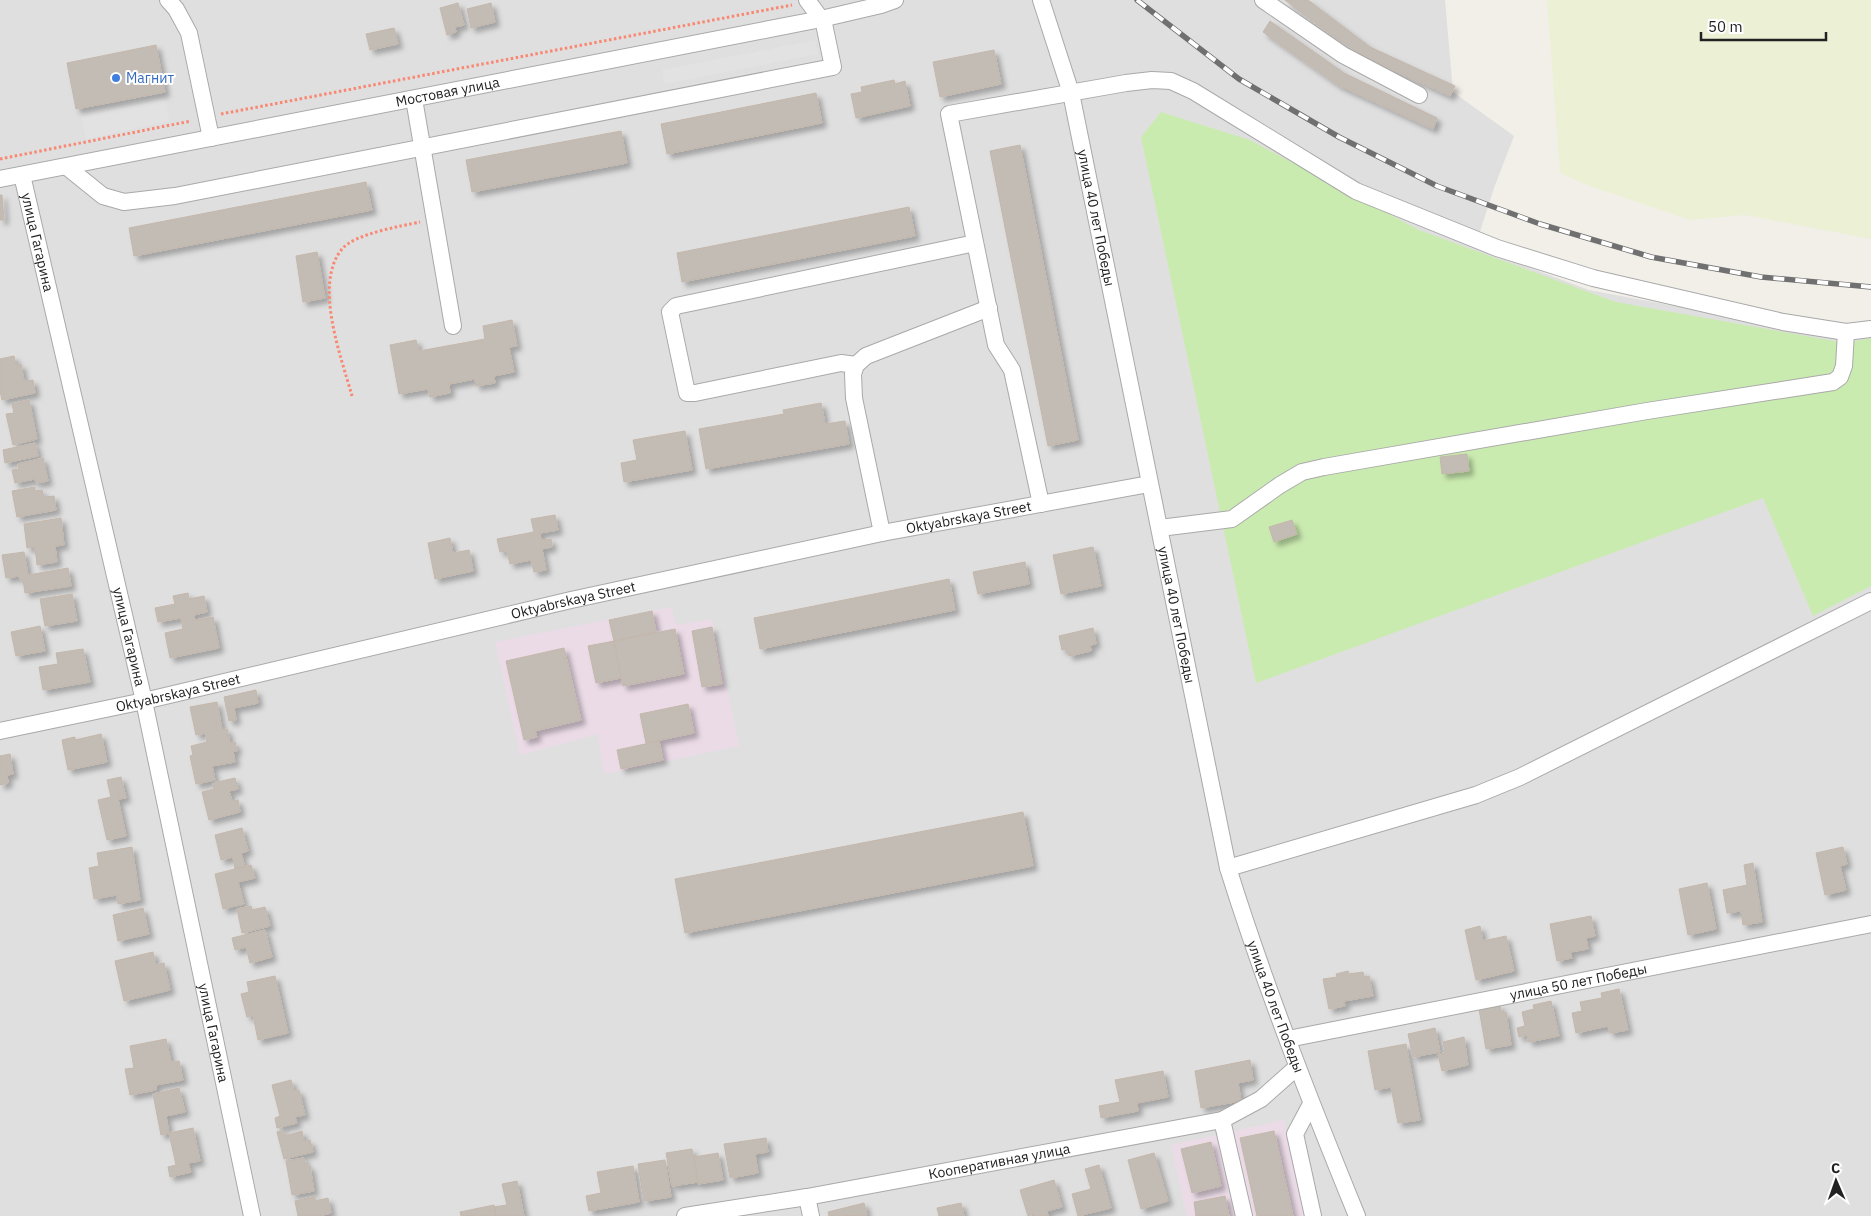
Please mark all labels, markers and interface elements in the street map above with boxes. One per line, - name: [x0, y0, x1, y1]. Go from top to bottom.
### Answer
- scale bar: [1701, 10, 1826, 42]
- text: 50 m: [1708, 17, 1743, 36]
- place label: Магнит: [126, 69, 174, 87]
- marker: Магнит: [110, 72, 122, 84]
- street label: Мостовая улица: [394, 73, 502, 111]
- street label: улица 40 лет Победы: [1074, 148, 1119, 288]
- street label: улица Гагарина: [17, 191, 58, 294]
- street label: Oktyabrskaya Street: [904, 497, 1033, 537]
- street label: улица 40 лет Победы: [1154, 545, 1199, 685]
- street label: Oktyabrskaya Street: [509, 577, 637, 623]
- street label: улица Гагарина: [109, 586, 149, 688]
- street label: Oktyabrskaya Street: [114, 670, 242, 716]
- street label: улица 40 лет Победы: [1243, 938, 1308, 1075]
- street label: улица 50 лет Победы: [1508, 959, 1648, 1004]
- street label: улица Гагарина: [194, 982, 233, 1085]
- street label: Кооперативная улица: [927, 1139, 1072, 1183]
- north arrow: [1811, 1156, 1861, 1206]
- text: С: [1831, 1159, 1840, 1177]

